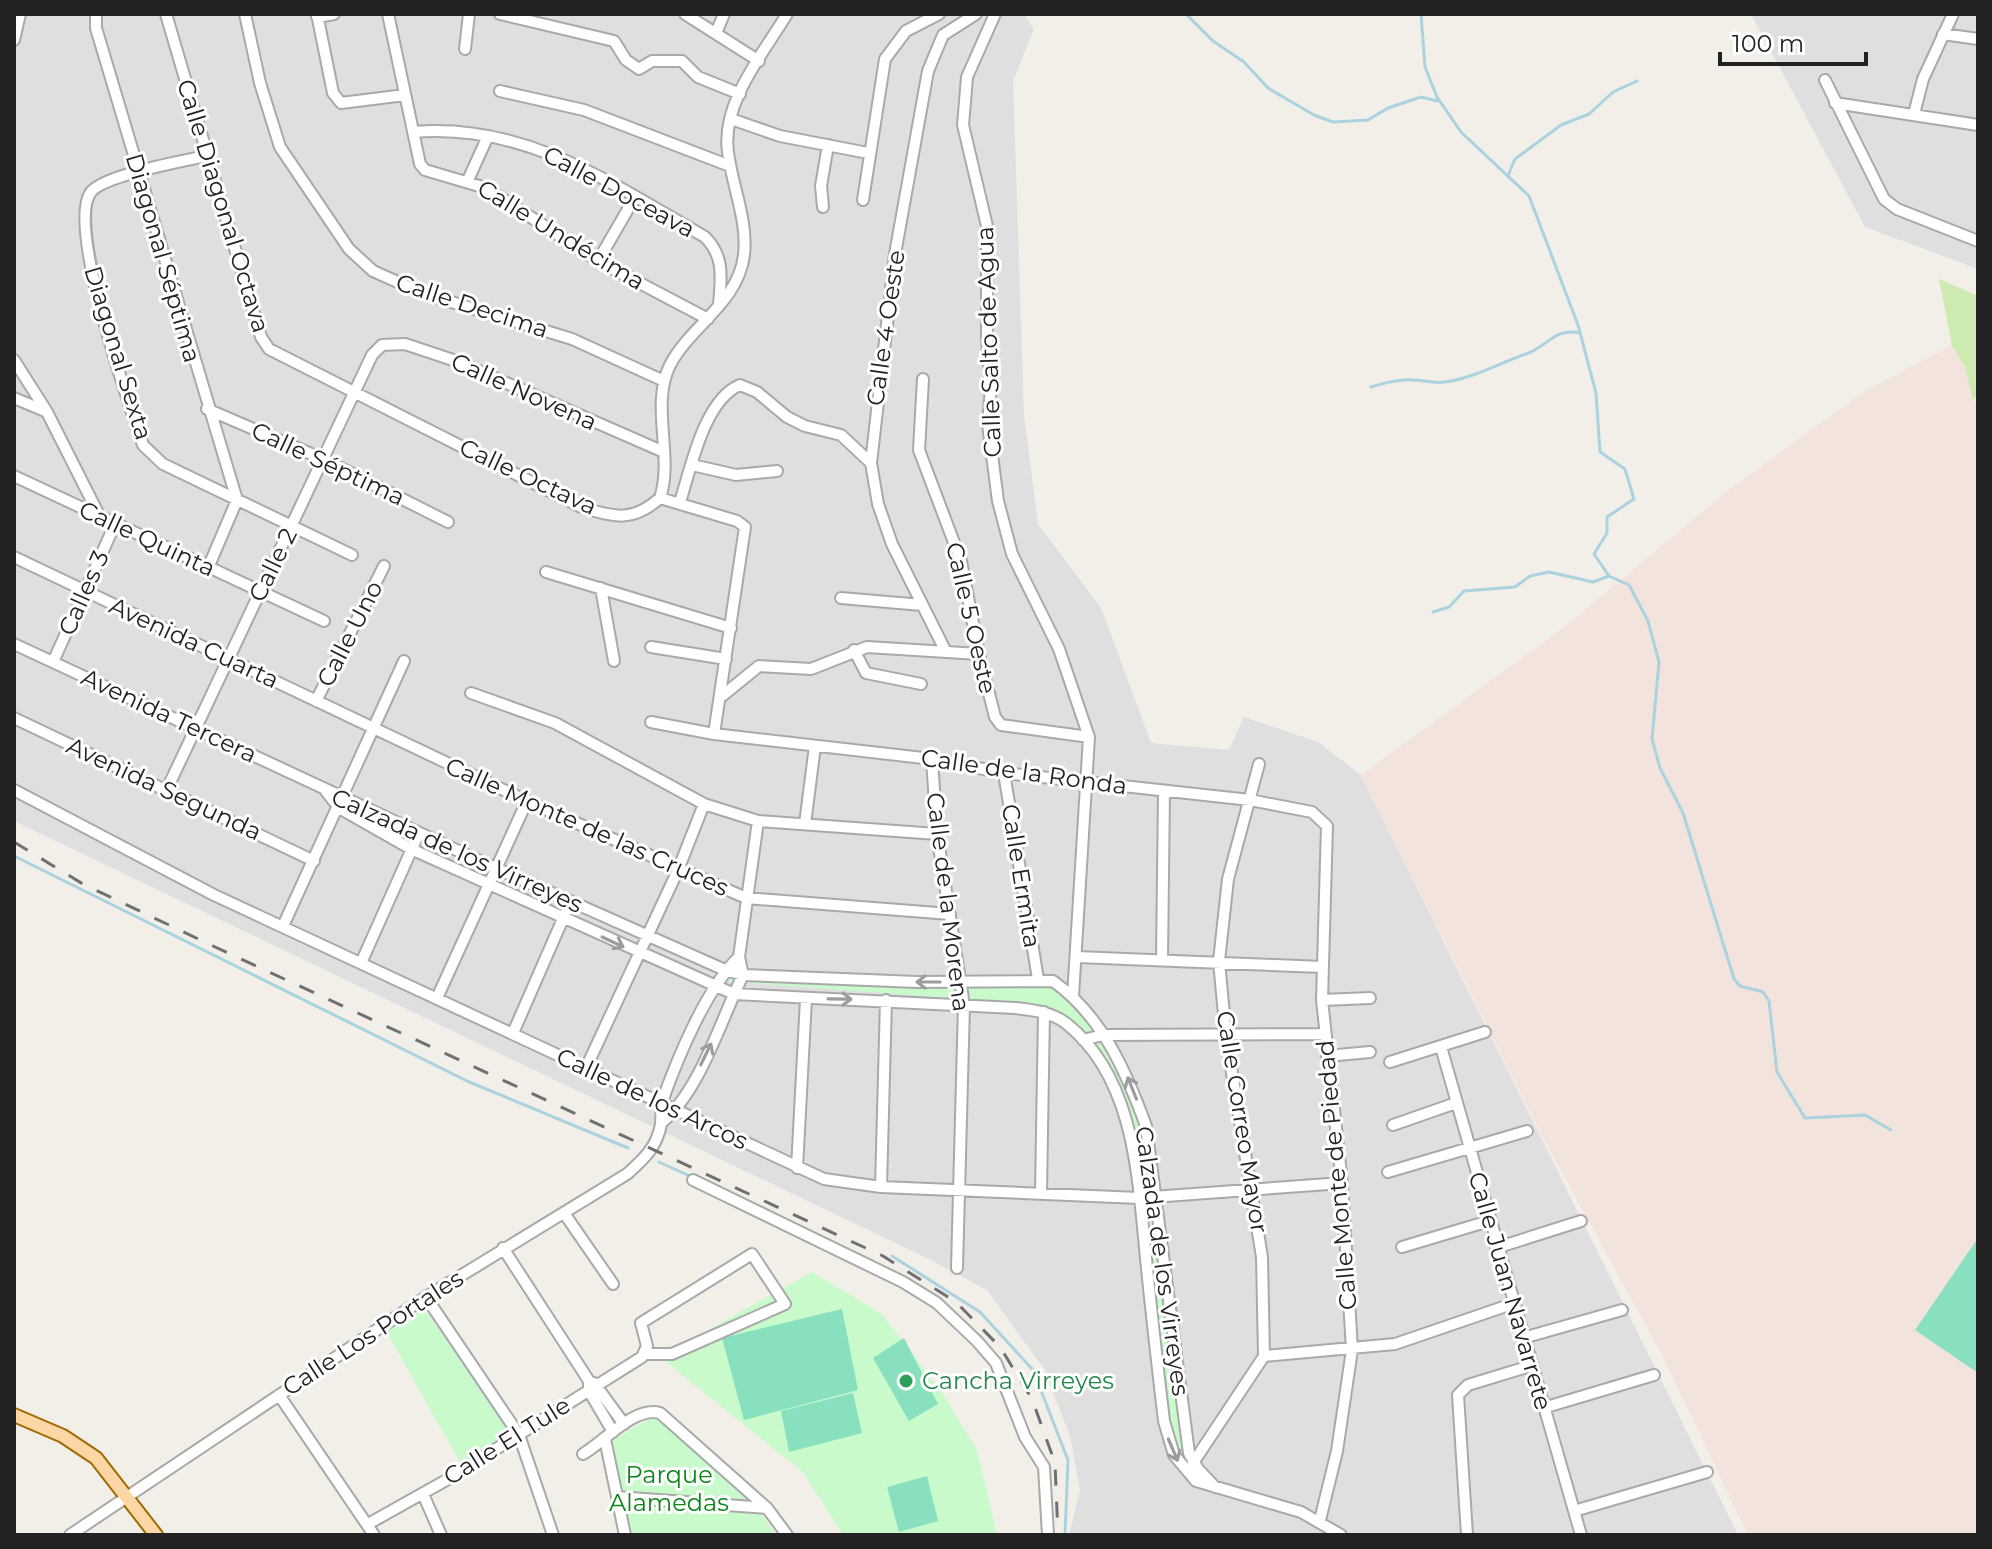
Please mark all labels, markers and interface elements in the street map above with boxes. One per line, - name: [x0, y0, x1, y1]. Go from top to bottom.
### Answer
- scale bar: [1720, 16, 1866, 66]
- text: 100 m: [1732, 29, 1804, 58]
- street label: Calle Diagonal Octava: [171, 76, 276, 336]
- street label: Calle Doceava: [538, 139, 700, 244]
- street label: Diagonal Séptima: [120, 150, 207, 366]
- street label: Calle Undécima: [472, 173, 650, 296]
- street label: Calle Salto de Agua: [970, 226, 1007, 458]
- street label: Calle 4 Oeste: [860, 248, 911, 408]
- street label: Diagonal Sexta: [78, 262, 159, 443]
- street label: Calle Decima: [392, 267, 552, 344]
- street label: Calle Novena: [447, 346, 602, 437]
- street label: Calle Séptima: [247, 415, 410, 512]
- street label: Calle Octava: [455, 432, 602, 521]
- street label: Calle Quinta: [74, 494, 220, 583]
- street label: Calle 2: [242, 523, 303, 606]
- street label: Calle 5 Oeste: [940, 539, 1003, 697]
- street label: Calles 3: [52, 546, 115, 640]
- street label: Calle Uno: [311, 576, 389, 692]
- street label: Avenida Cuarta: [105, 591, 283, 694]
- street label: Avenida Tercera: [77, 662, 261, 769]
- street label: Avenida Segunda: [62, 731, 266, 846]
- street label: Calle de la Ronda: [919, 743, 1129, 800]
- street label: Calle Monte de las Cruces: [441, 751, 733, 902]
- street label: Calzada de los Virreyes: [327, 782, 587, 919]
- street label: Calle de la Morena: [921, 791, 976, 1013]
- street label: Calle Ermita: [996, 802, 1047, 950]
- one-way arrow: [601, 935, 625, 950]
- one-way arrow: [915, 974, 942, 990]
- one-way arrow: [826, 992, 853, 1007]
- street label: Calle Correo Mayor: [1211, 1009, 1274, 1235]
- street label: Calle Monte de Piedad: [1310, 1039, 1363, 1311]
- street label: Calle de los Arcos: [552, 1041, 753, 1156]
- one-way arrow: [699, 1042, 715, 1066]
- one-way arrow: [1123, 1076, 1138, 1101]
- street label: Calzada de los Virreyes: [1129, 1124, 1196, 1398]
- street label: Calle Juan Navarrete: [1463, 1168, 1558, 1413]
- street label: Calle Los Portales: [277, 1263, 469, 1402]
- place label: Cancha Virreyes: [922, 1366, 1114, 1395]
- marker: Cancha Virreyes: [897, 1372, 915, 1390]
- street label: Calle El Tule: [438, 1390, 575, 1491]
- one-way arrow: [1167, 1438, 1182, 1462]
- park label: Parque Alamedas: [609, 1460, 729, 1517]

